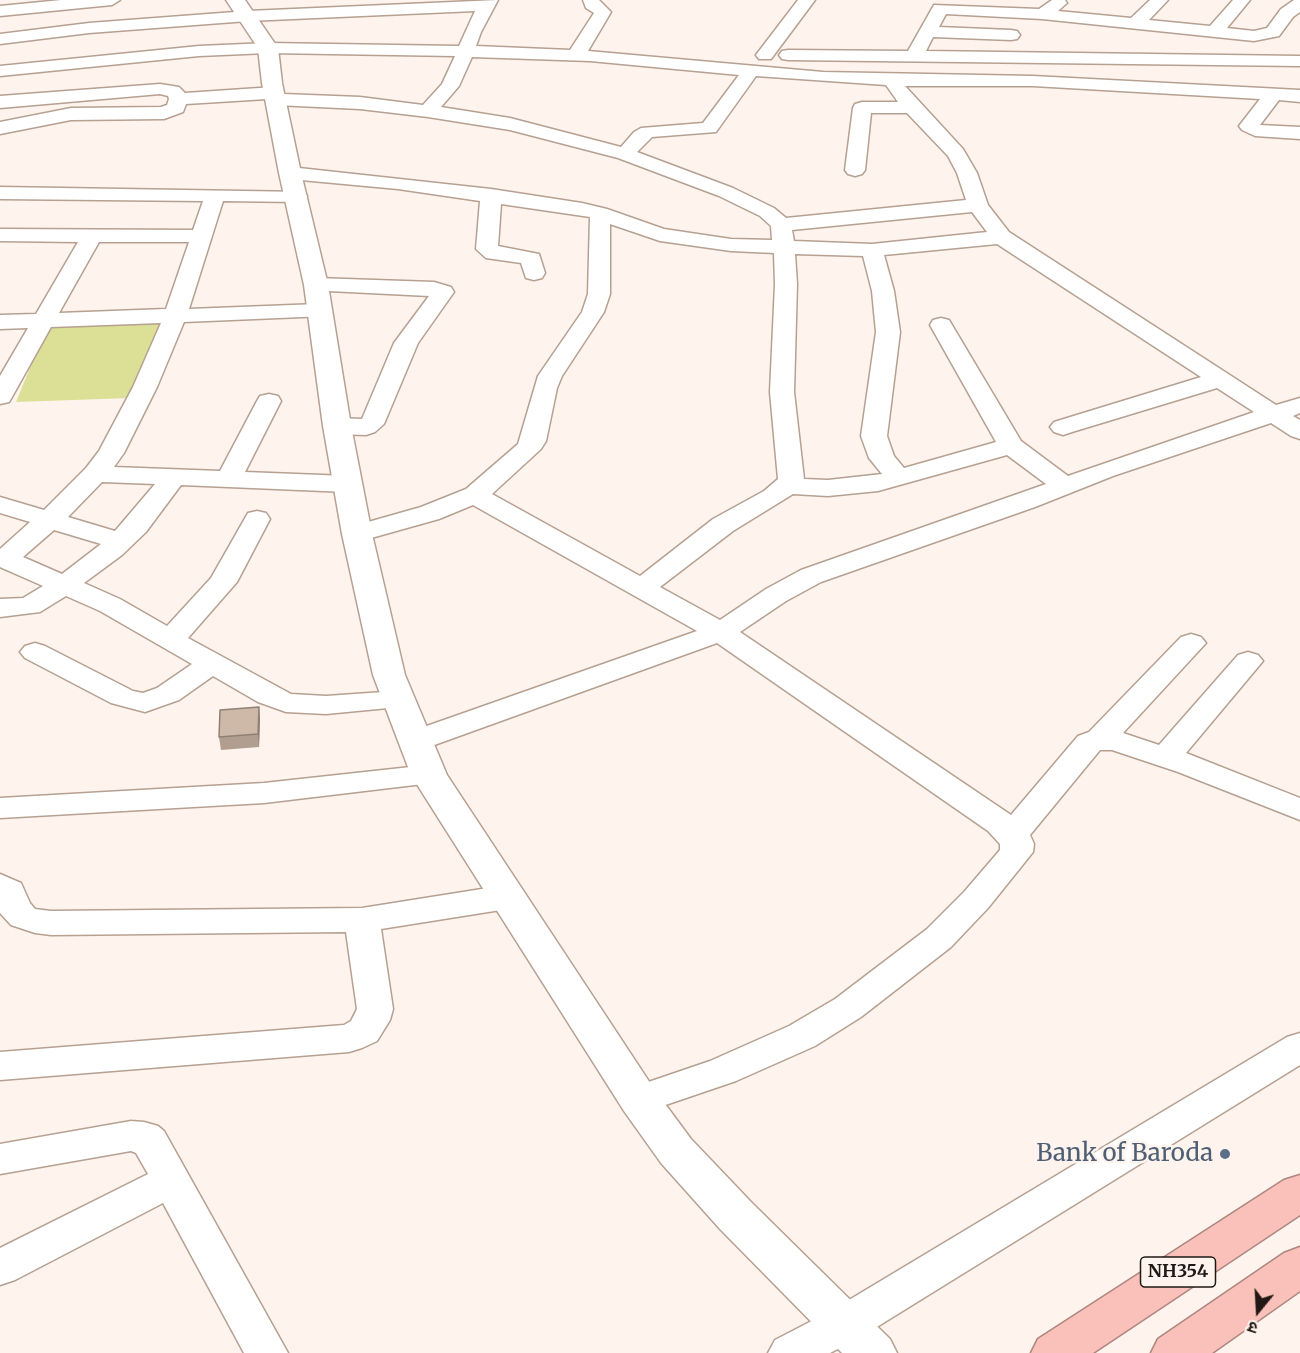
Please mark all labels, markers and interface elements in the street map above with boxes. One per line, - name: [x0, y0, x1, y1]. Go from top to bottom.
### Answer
- place label: Bank of Baroda: [1036, 1140, 1213, 1168]
- marker: Bank of Baroda: [1218, 1147, 1232, 1161]
- road number: NH354: [1140, 1257, 1216, 1287]
- north arrow: [1228, 1281, 1288, 1341]
- text: उ: [1245, 1317, 1260, 1339]

